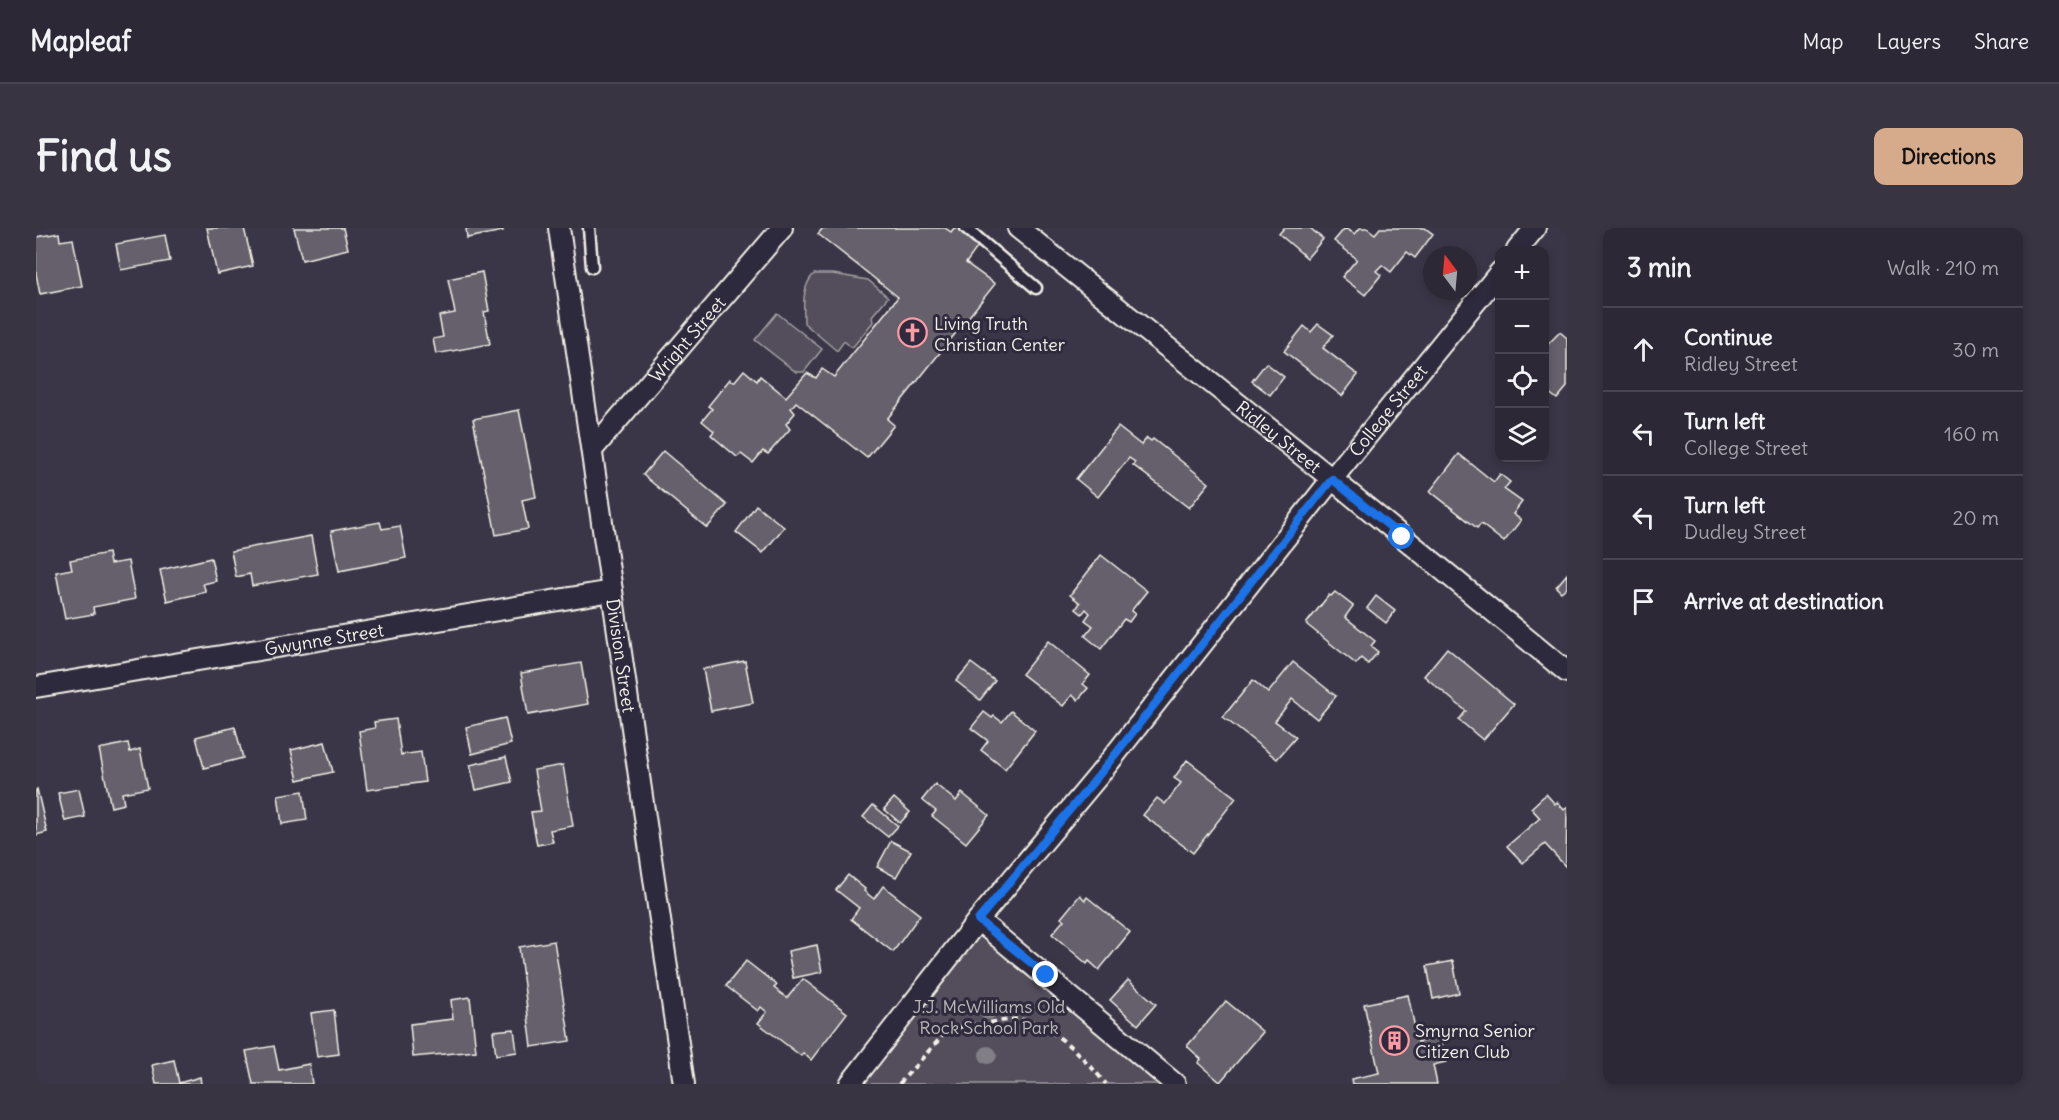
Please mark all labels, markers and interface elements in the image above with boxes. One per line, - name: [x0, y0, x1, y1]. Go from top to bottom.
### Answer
- text: Mapleaf: [30, 23, 131, 59]
- text: Map: [1803, 28, 1843, 55]
- text: Layers: [1876, 28, 1941, 55]
- text: Share: [1974, 28, 2029, 55]
- button: Directions: [1874, 128, 2023, 185]
- text: Find us: [36, 130, 172, 182]
- north arrow: [1423, 246, 1477, 300]
- map controls: [1495, 246, 1549, 462]
- button: +: [1495, 246, 1549, 300]
- text: 3 min: [1627, 251, 1692, 284]
- text: Walk · 210 m: [1887, 255, 1999, 280]
- street label: Wright Street: [644, 291, 730, 387]
- button: −: [1495, 300, 1549, 354]
- place label: Living Truth Christian Center: [934, 312, 1066, 356]
- church icon: Living Truth Christian Center: [897, 317, 929, 349]
- text: Continue: [1684, 323, 1773, 351]
- icon: ahead: [1627, 333, 1660, 366]
- text: 30 m: [1952, 337, 1999, 362]
- text: Ridley Street: [1684, 351, 1798, 376]
- button: locate: [1495, 354, 1549, 408]
- street label: College Street: [1344, 360, 1432, 461]
- street label: Ridley Street: [1232, 396, 1326, 478]
- text: Turn left: [1684, 407, 1765, 435]
- button: layers: [1495, 408, 1549, 462]
- icon: left: [1627, 417, 1660, 450]
- text: 160 m: [1944, 421, 1999, 446]
- text: College Street: [1684, 435, 1808, 460]
- text: Turn left: [1684, 491, 1765, 519]
- icon: left: [1627, 501, 1660, 534]
- text: 20 m: [1953, 505, 1999, 530]
- text: Dudley Street: [1684, 519, 1806, 544]
- route start: [1388, 523, 1414, 549]
- icon: arrive: [1627, 585, 1660, 618]
- text: Arrive at destination: [1684, 587, 1884, 615]
- street label: Division Street: [602, 597, 641, 714]
- street label: Gwynne Street: [263, 618, 385, 660]
- route end: [1032, 961, 1058, 987]
- park label: J.J. McWilliams Old Rock School Park: [913, 995, 1066, 1039]
- place label: Smyrna Senior Citizen Club: [1415, 1019, 1536, 1063]
- building icon: Smyrna Senior Citizen Club: [1378, 1024, 1410, 1056]

